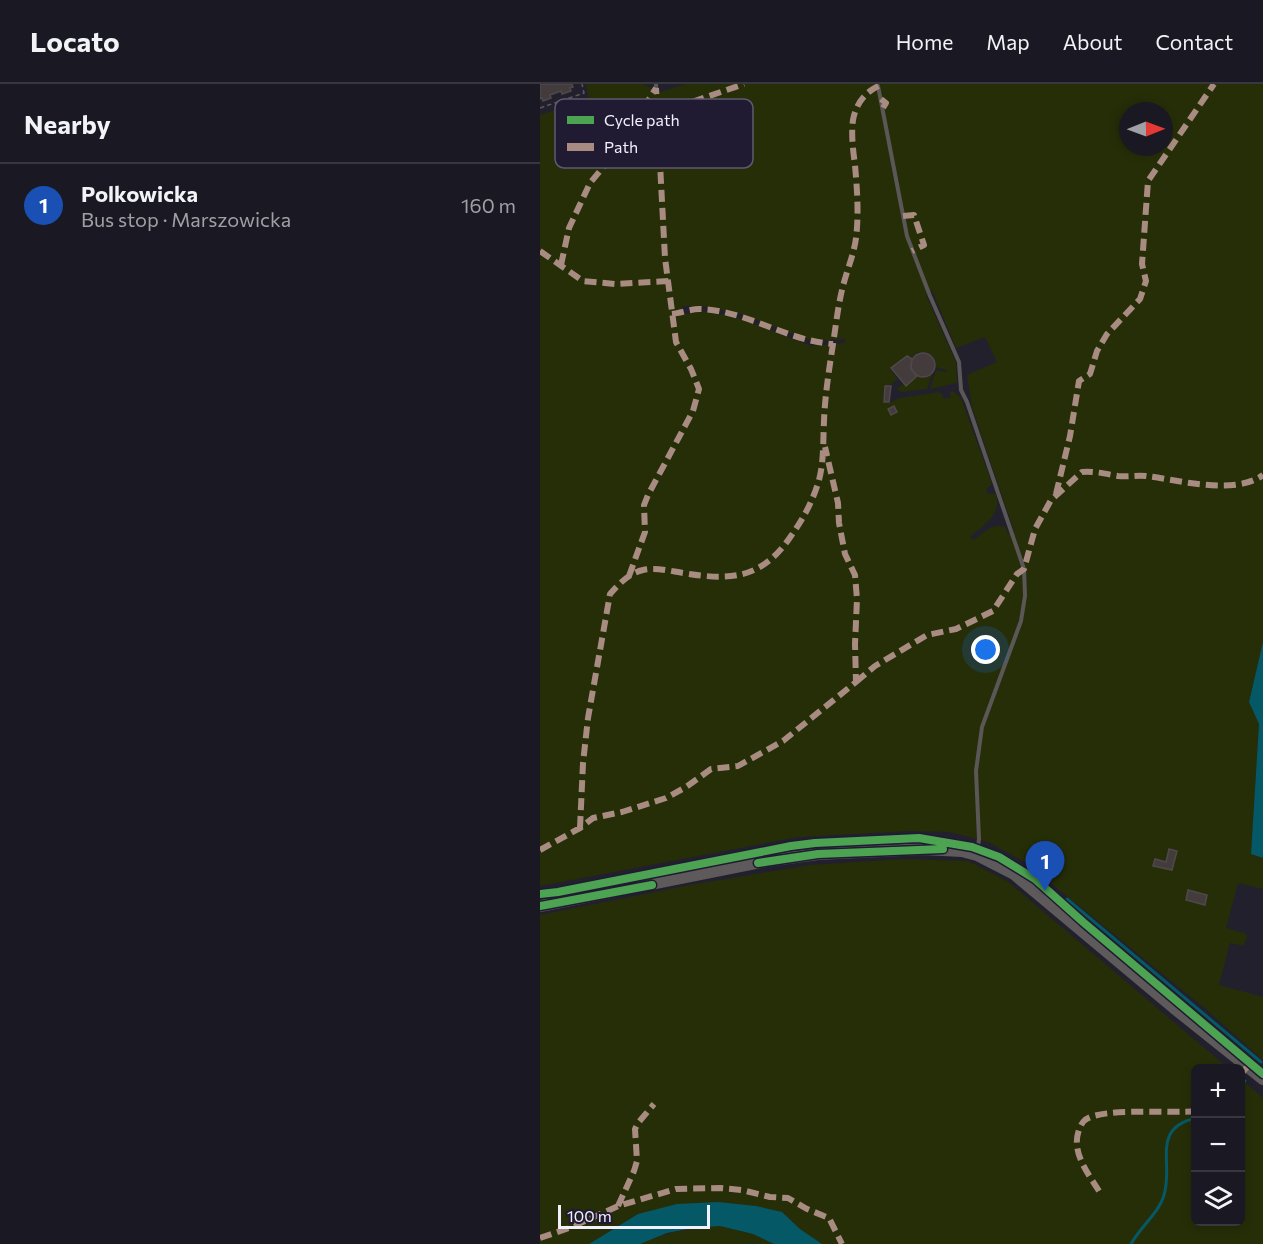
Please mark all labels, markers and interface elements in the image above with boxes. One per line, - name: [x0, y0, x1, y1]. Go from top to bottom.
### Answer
- text: Locato: [30, 24, 120, 58]
- text: Home: [896, 29, 953, 54]
- text: Map: [986, 29, 1030, 54]
- text: About: [1063, 29, 1122, 54]
- text: Contact: [1155, 29, 1233, 54]
- legend: [555, 99, 753, 168]
- north arrow: [1119, 102, 1173, 156]
- text: Nearby: [24, 108, 111, 139]
- text: Cycle path: [604, 110, 680, 129]
- text: Path: [604, 137, 638, 156]
- text: Polkowicka: [81, 180, 198, 207]
- text: 1: [39, 193, 48, 217]
- text: 160 m: [461, 193, 516, 217]
- text: Bus stop · Marszowicka: [81, 207, 291, 231]
- your location: [971, 635, 1000, 664]
- pin: 1: [1026, 842, 1064, 891]
- map controls: [1191, 1064, 1245, 1226]
- button: +: [1191, 1064, 1245, 1118]
- button: −: [1191, 1118, 1245, 1172]
- button: layers: [1191, 1172, 1245, 1226]
- scale bar: [558, 1202, 710, 1230]
- text: 100 m: [567, 1206, 612, 1225]

